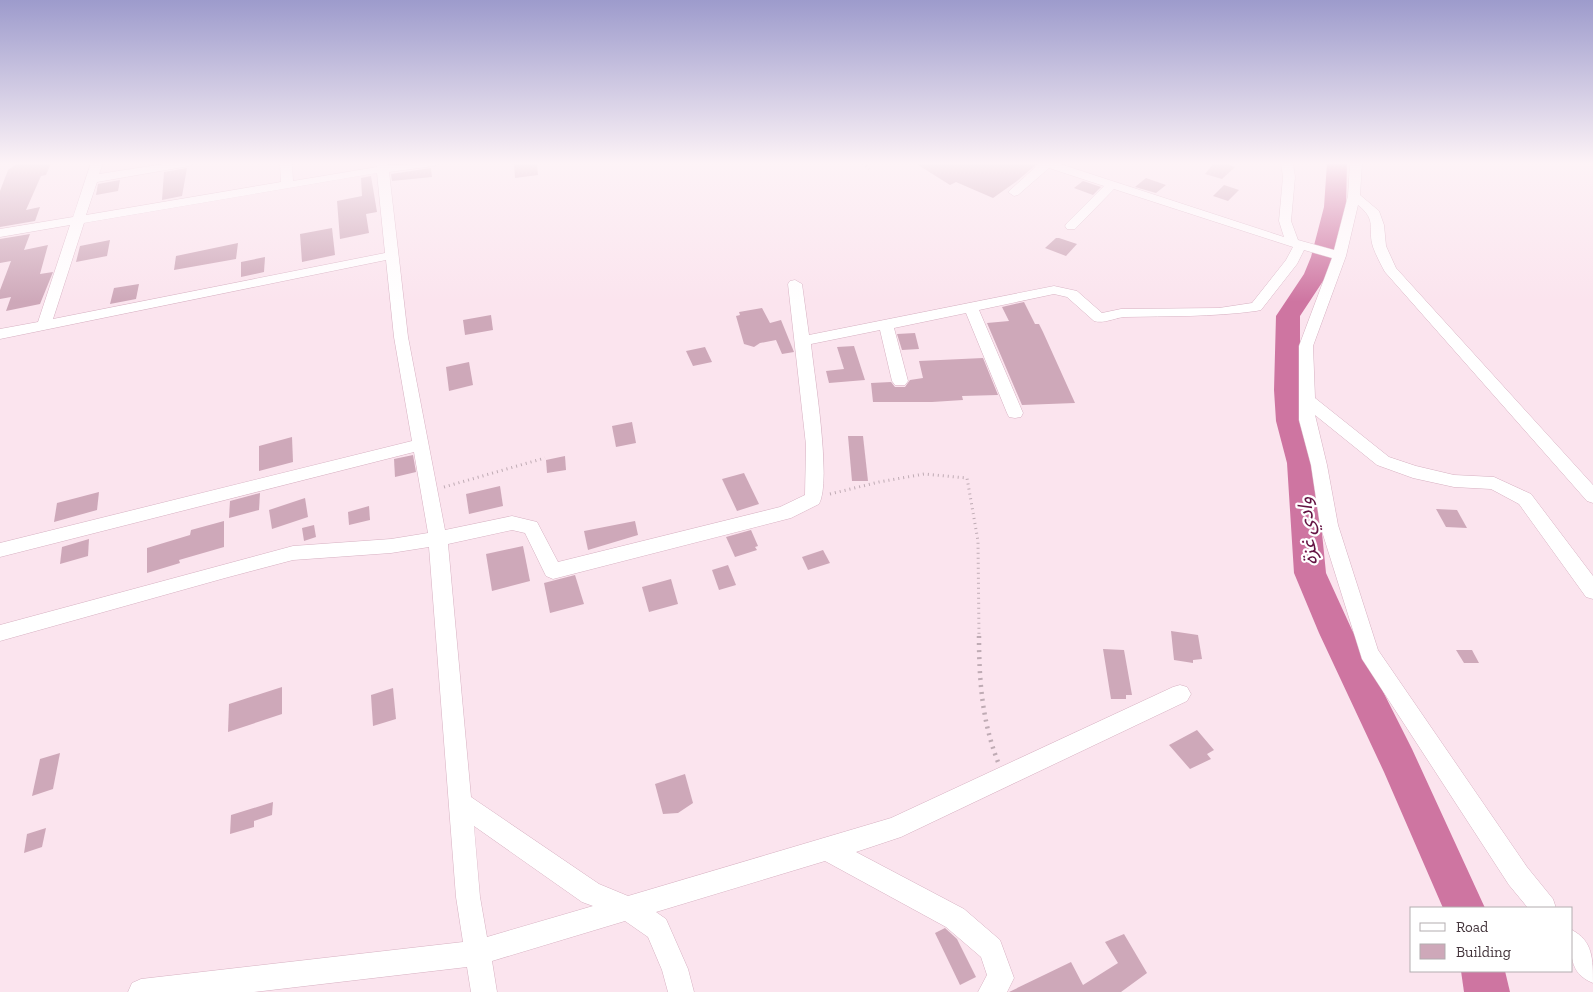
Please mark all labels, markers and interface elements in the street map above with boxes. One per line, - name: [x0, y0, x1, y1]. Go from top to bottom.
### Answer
- water label: وادي غزة: [1292, 496, 1326, 566]
- legend: [1410, 907, 1573, 972]
- text: Road: [1456, 918, 1489, 936]
- text: Building: [1456, 943, 1511, 961]

